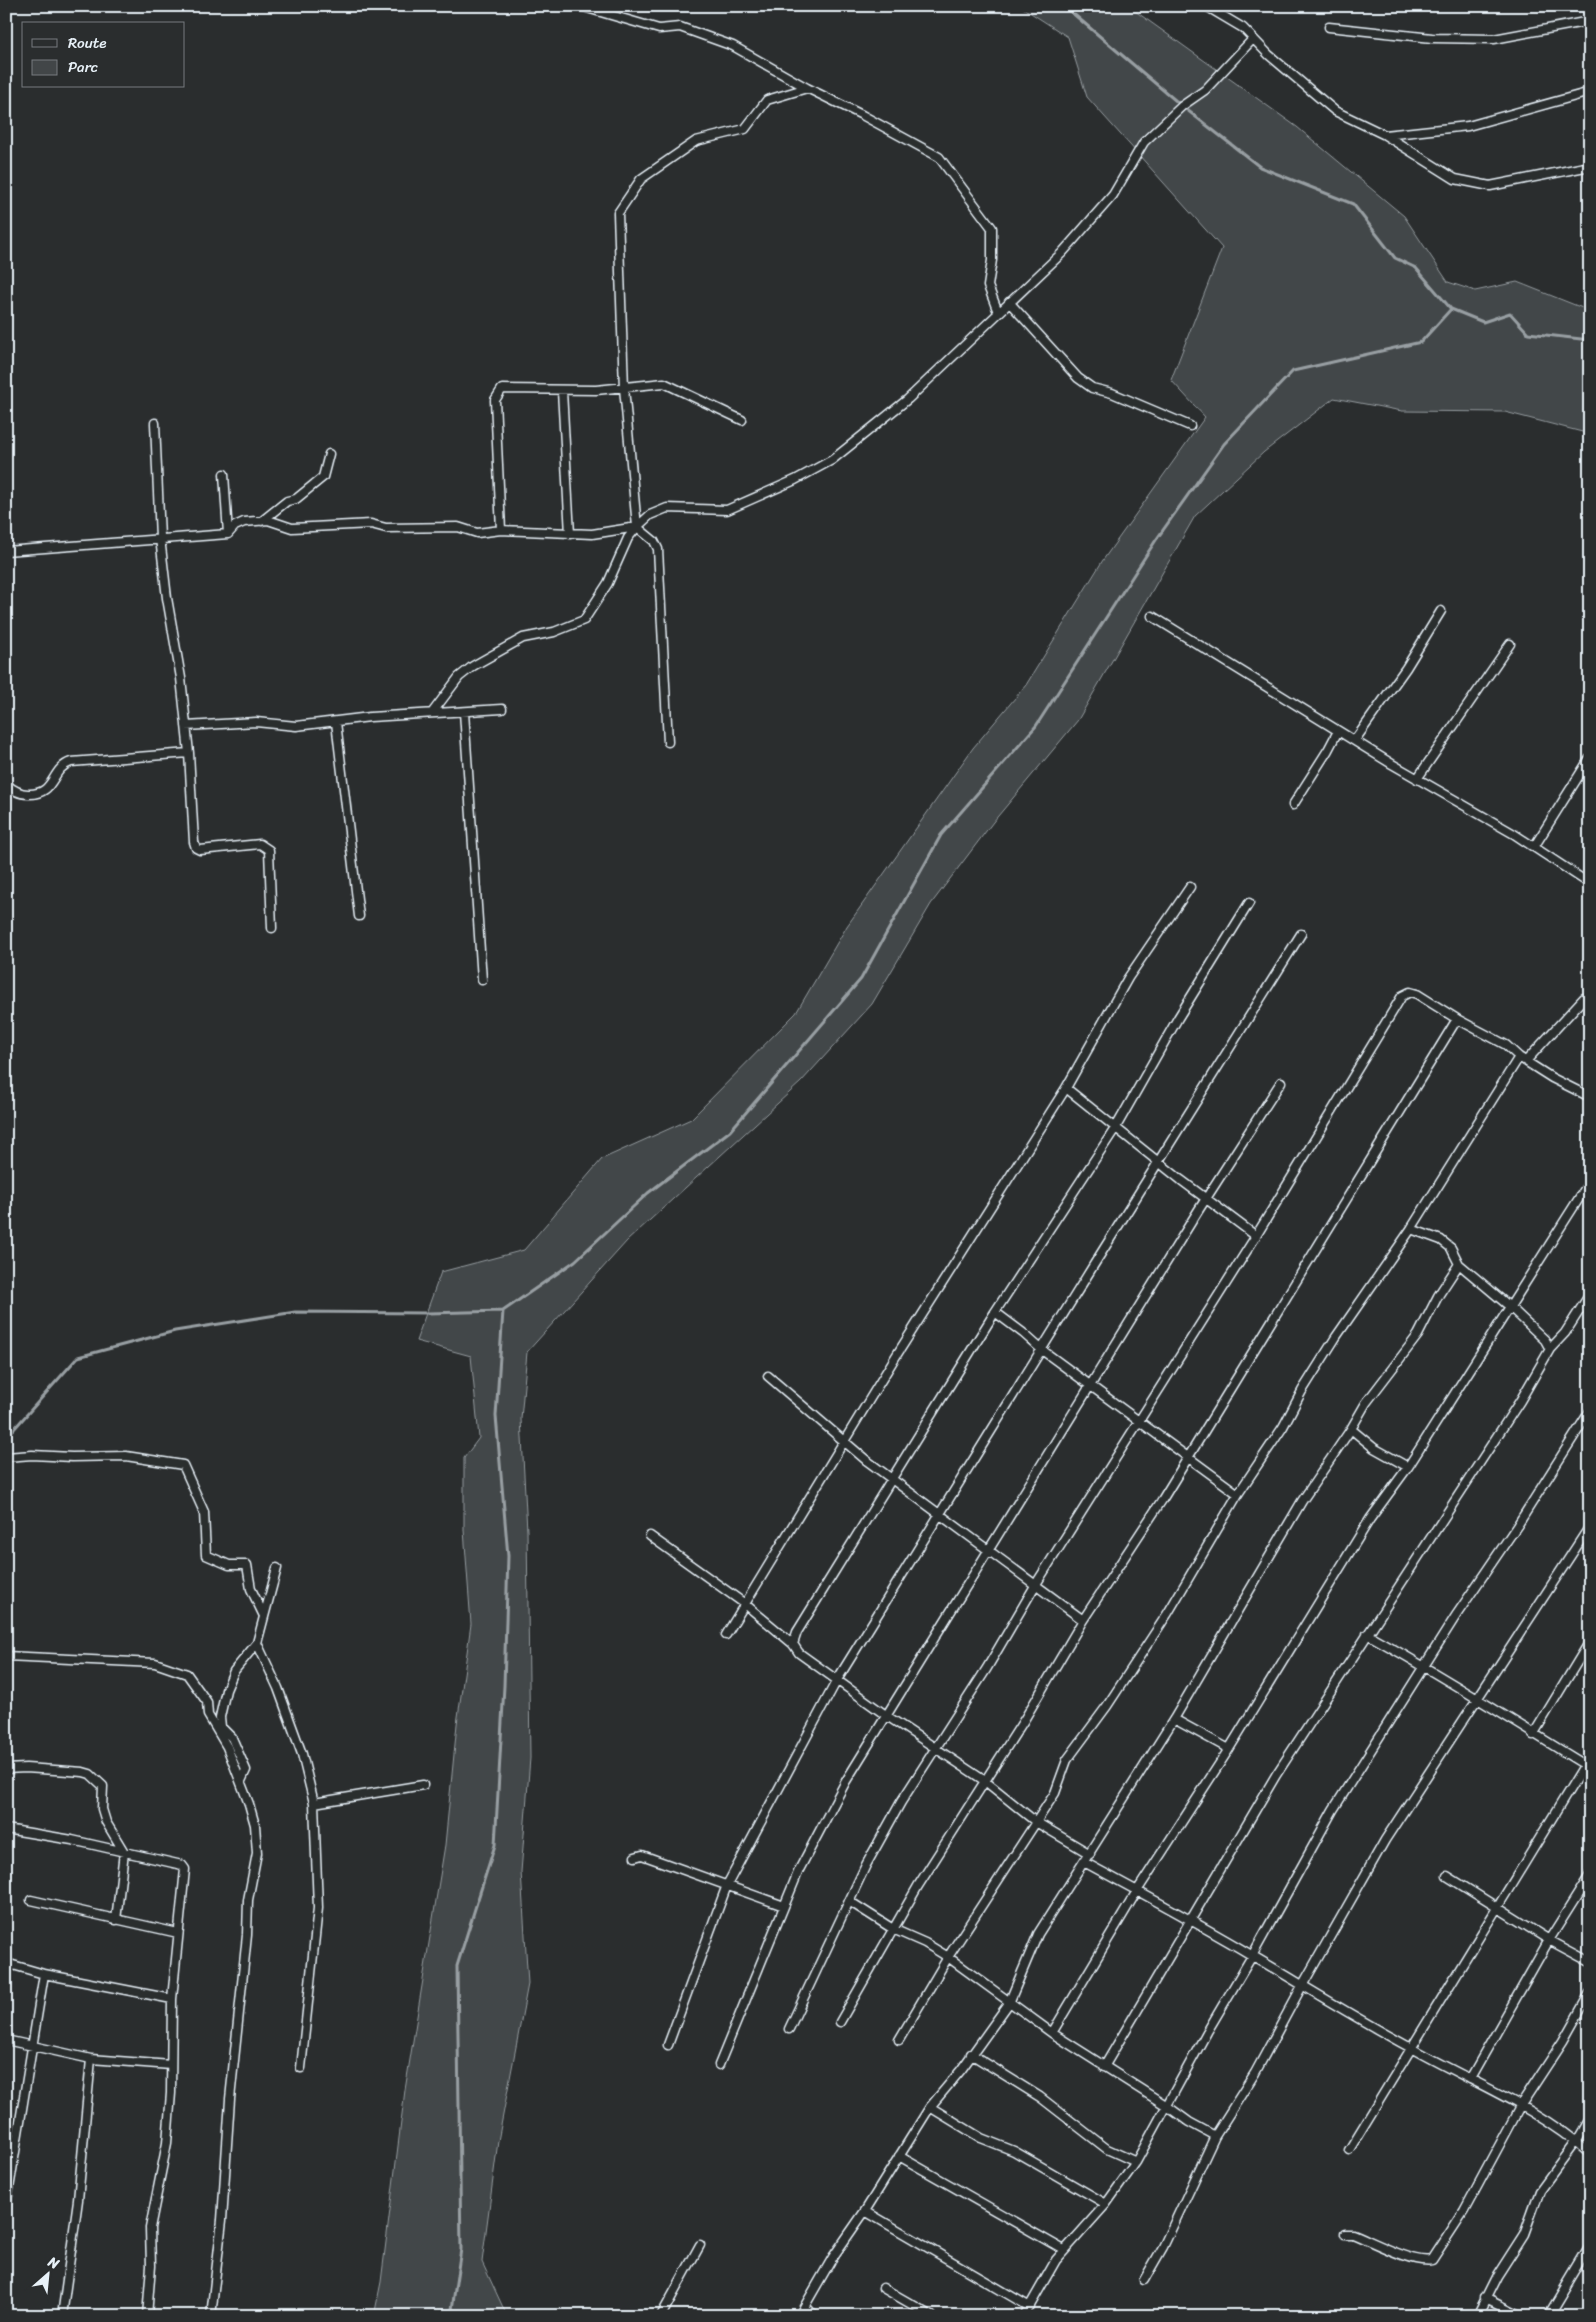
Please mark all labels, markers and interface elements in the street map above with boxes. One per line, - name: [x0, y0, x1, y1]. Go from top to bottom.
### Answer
- legend: [22, 22, 185, 88]
- text: Route: [68, 30, 107, 56]
- text: Parc: [68, 54, 98, 80]
- text: N: [43, 2249, 64, 2276]
- north arrow: [22, 2250, 72, 2300]

